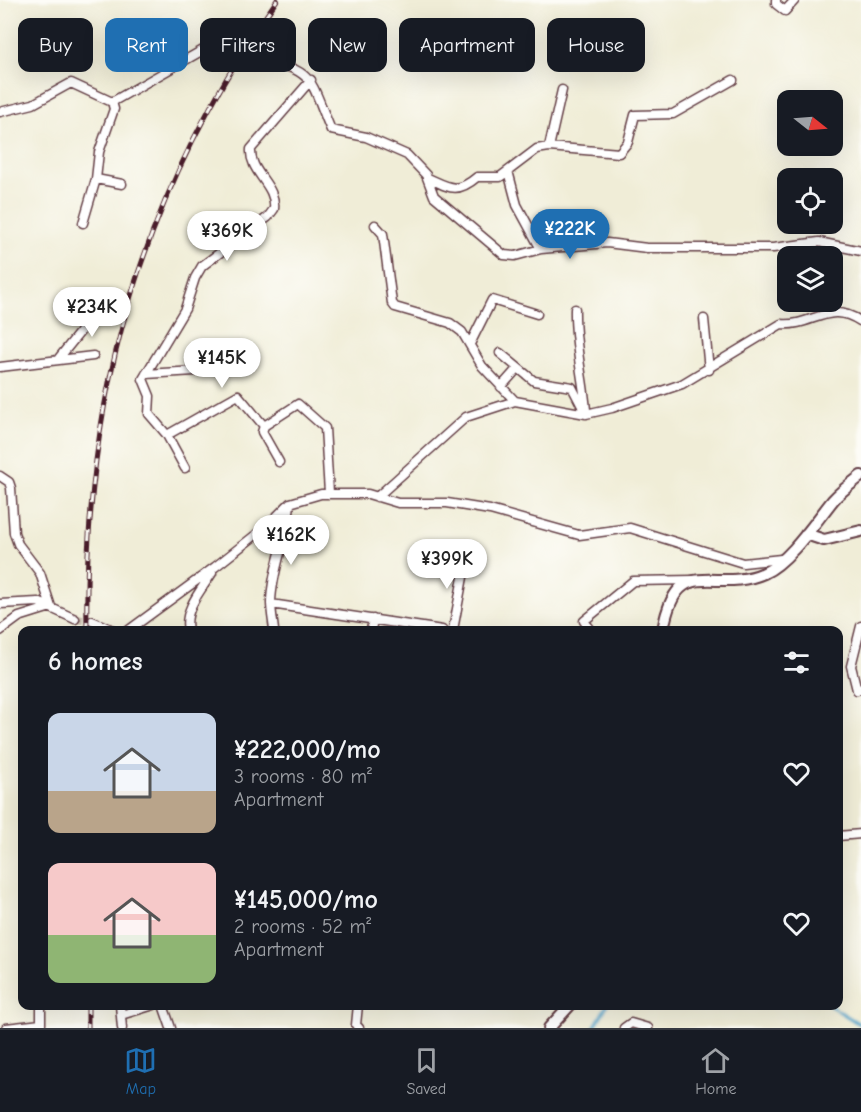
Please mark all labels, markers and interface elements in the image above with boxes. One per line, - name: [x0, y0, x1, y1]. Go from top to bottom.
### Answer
- chip: Buy: [18, 18, 93, 72]
- chip: Rent: [105, 18, 188, 72]
- chip: Filters: [200, 18, 296, 72]
- chip: New: [308, 18, 387, 72]
- chip: Apartment: [399, 18, 535, 72]
- chip: House: [547, 18, 645, 72]
- north arrow: [777, 90, 843, 156]
- map controls: [777, 90, 843, 312]
- button: locate: [777, 168, 843, 234]
- pin: ¥222K: [528, 209, 612, 260]
- pin: ¥369K: [185, 211, 269, 262]
- text: ¥222K: [545, 217, 595, 240]
- text: ¥369K: [201, 219, 253, 242]
- button: layers: [777, 246, 843, 312]
- pin: ¥234K: [50, 287, 134, 338]
- text: ¥234K: [67, 295, 117, 318]
- pin: ¥145K: [180, 338, 264, 389]
- text: ¥145K: [198, 346, 246, 369]
- pin: ¥162K: [249, 515, 333, 566]
- text: ¥162K: [266, 523, 316, 546]
- pin: ¥399K: [405, 539, 489, 590]
- text: ¥399K: [421, 547, 473, 570]
- icon: filters: [780, 646, 813, 679]
- text: 6 homes: [48, 647, 143, 677]
- text: ¥222,000/mo: [234, 735, 381, 765]
- icon: home: [96, 737, 168, 809]
- icon: heart: [780, 757, 813, 790]
- text: 3 rooms · 80 m²: [234, 765, 372, 788]
- text: Apartment: [234, 788, 324, 811]
- text: ¥145,000/mo: [234, 885, 378, 915]
- icon: home: [96, 887, 168, 959]
- icon: heart: [780, 907, 813, 940]
- text: 2 rooms · 52 m²: [234, 915, 371, 938]
- text: Apartment: [234, 938, 324, 961]
- tab: Map: [124, 1044, 157, 1098]
- tab: Saved: [406, 1044, 446, 1098]
- tab: Home: [695, 1044, 737, 1098]

